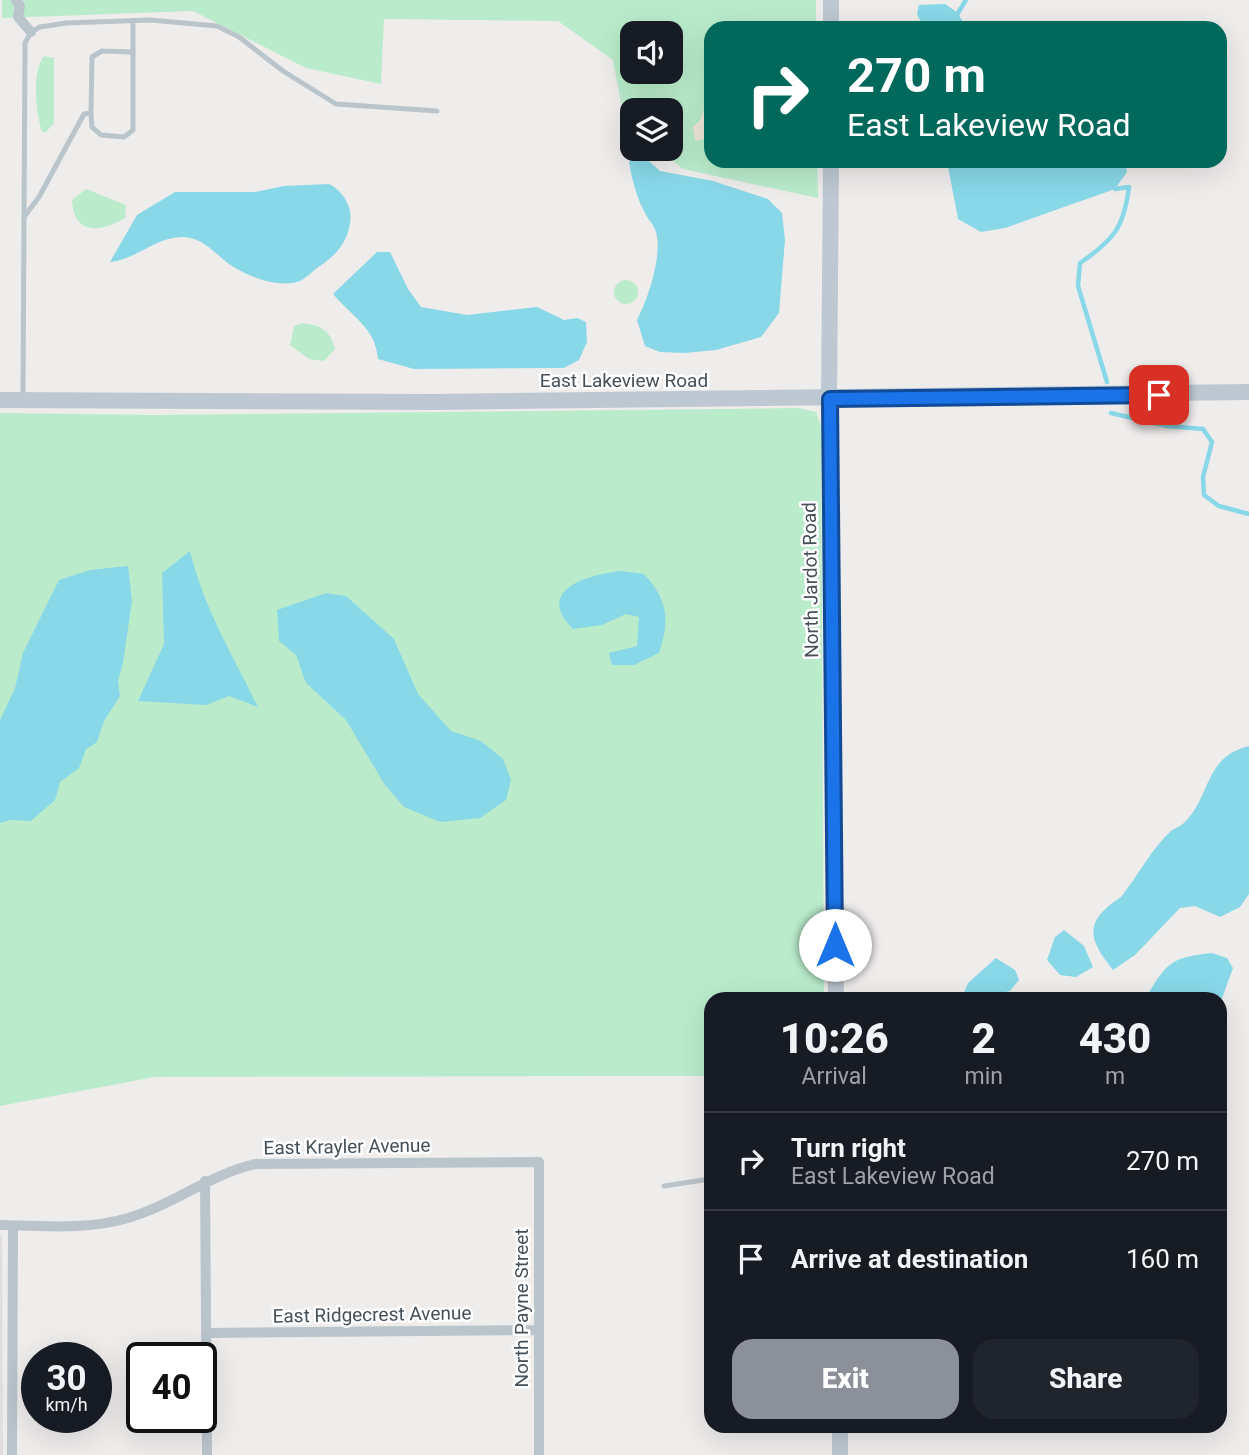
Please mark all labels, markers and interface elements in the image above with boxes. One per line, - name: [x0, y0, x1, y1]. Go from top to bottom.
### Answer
- map controls: [620, 21, 683, 161]
- button: sound: [620, 21, 683, 84]
- text: 270 m: [847, 47, 986, 104]
- icon: right: [732, 49, 823, 140]
- button: layers: [620, 98, 683, 161]
- text: East Lakeview Road: [847, 106, 1130, 144]
- pin: [1129, 365, 1189, 425]
- street label: East Lakeview Road: [540, 369, 708, 392]
- icon: arrive: [1140, 376, 1178, 414]
- street label: North Jardot Road: [798, 502, 823, 658]
- position arrow: [798, 908, 872, 982]
- text: 10:26: [780, 1014, 889, 1063]
- text: 2: [972, 1014, 996, 1063]
- text: 430: [1079, 1014, 1151, 1063]
- text: Arrival: [802, 1063, 867, 1090]
- text: min: [964, 1063, 1003, 1090]
- text: m: [1105, 1063, 1125, 1090]
- text: Turn right: [791, 1133, 906, 1163]
- street label: East Krayler Avenue: [263, 1134, 431, 1159]
- icon: right: [732, 1142, 770, 1180]
- text: 270 m: [1126, 1146, 1199, 1176]
- text: East Lakeview Road: [791, 1163, 995, 1190]
- street label: North Payne Street: [510, 1228, 533, 1388]
- icon: arrive: [732, 1240, 770, 1278]
- text: Arrive at destination: [791, 1244, 1028, 1274]
- text: 160 m: [1126, 1244, 1199, 1274]
- street label: East Ridgecrest Avenue: [272, 1301, 472, 1328]
- button: Exit: [732, 1339, 959, 1419]
- button: Share: [973, 1339, 1199, 1419]
- speed limit sign: 40: [126, 1342, 217, 1433]
- text: 30: [46, 1358, 87, 1399]
- text: km/h: [45, 1394, 88, 1415]

